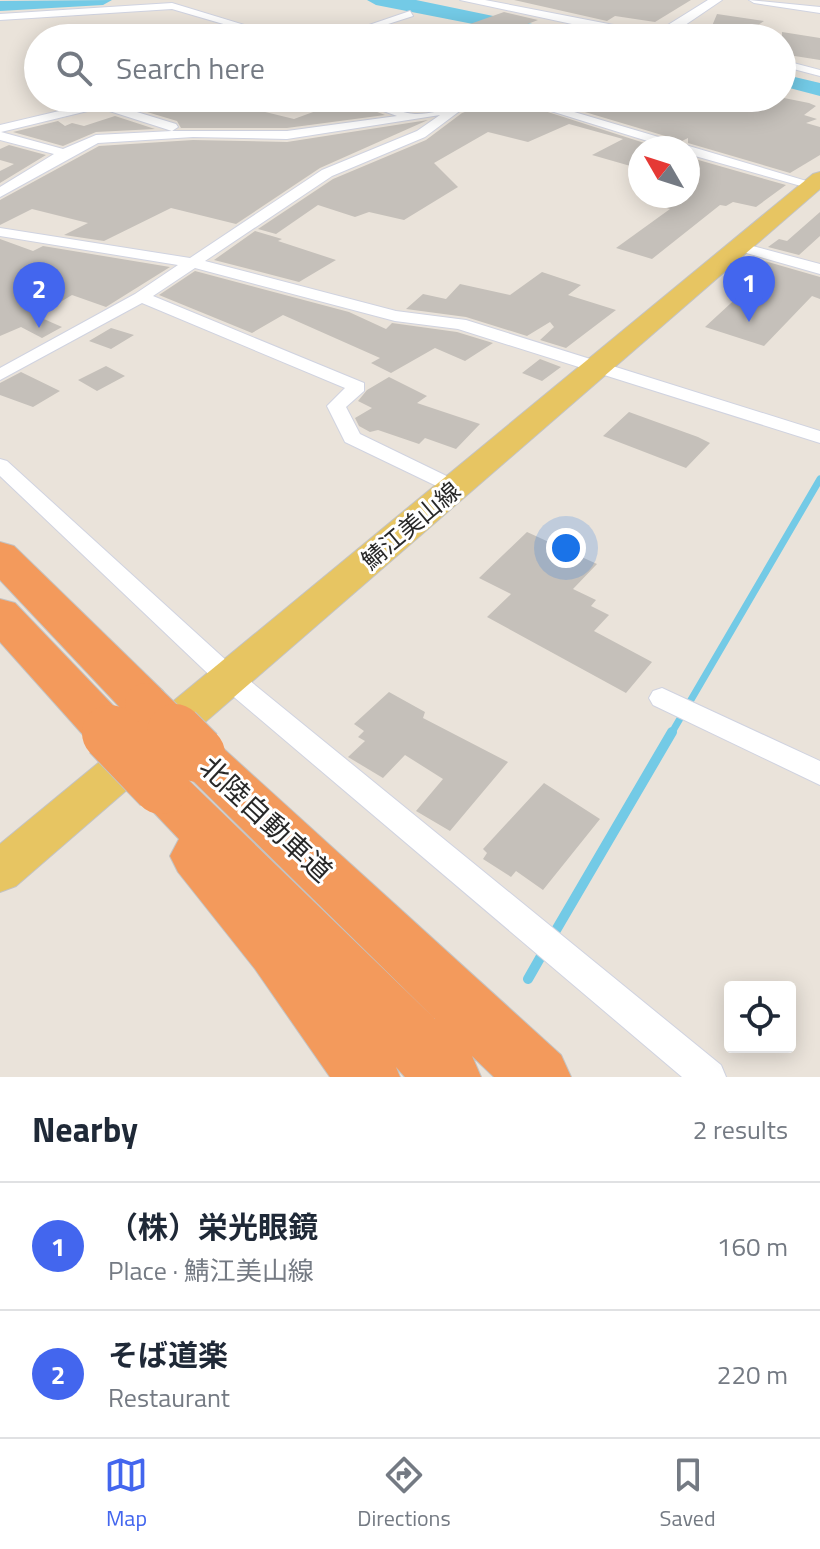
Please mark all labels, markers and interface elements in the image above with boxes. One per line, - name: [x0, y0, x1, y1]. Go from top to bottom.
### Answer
- search box: [24, 24, 796, 112]
- text: Search here: [116, 45, 265, 91]
- icon: search: [52, 46, 96, 90]
- north arrow: [628, 136, 700, 208]
- pin: 1: [723, 256, 775, 322]
- pin: 2: [13, 262, 65, 328]
- street label: 鯖江美山線: [353, 473, 468, 578]
- your location: [546, 528, 586, 568]
- street label: 北陸自動車道: [190, 746, 342, 892]
- map controls: [724, 981, 796, 1053]
- button: locate: [724, 981, 796, 1053]
- text: Nearby: [32, 1103, 138, 1155]
- text: 2 results: [693, 1110, 788, 1149]
- text: （株）栄光眼鏡: [108, 1204, 318, 1250]
- text: 1: [51, 1227, 65, 1266]
- text: 160 m: [717, 1227, 788, 1266]
- text: Place · 鯖江美山線: [108, 1251, 314, 1290]
- text: そば道楽: [108, 1332, 228, 1378]
- text: 2: [51, 1355, 65, 1394]
- text: 220 m: [717, 1355, 788, 1394]
- text: Restaurant: [108, 1378, 230, 1417]
- tab: Map: [104, 1453, 148, 1535]
- tab: Directions: [357, 1453, 451, 1535]
- tab: Saved: [660, 1453, 716, 1535]

